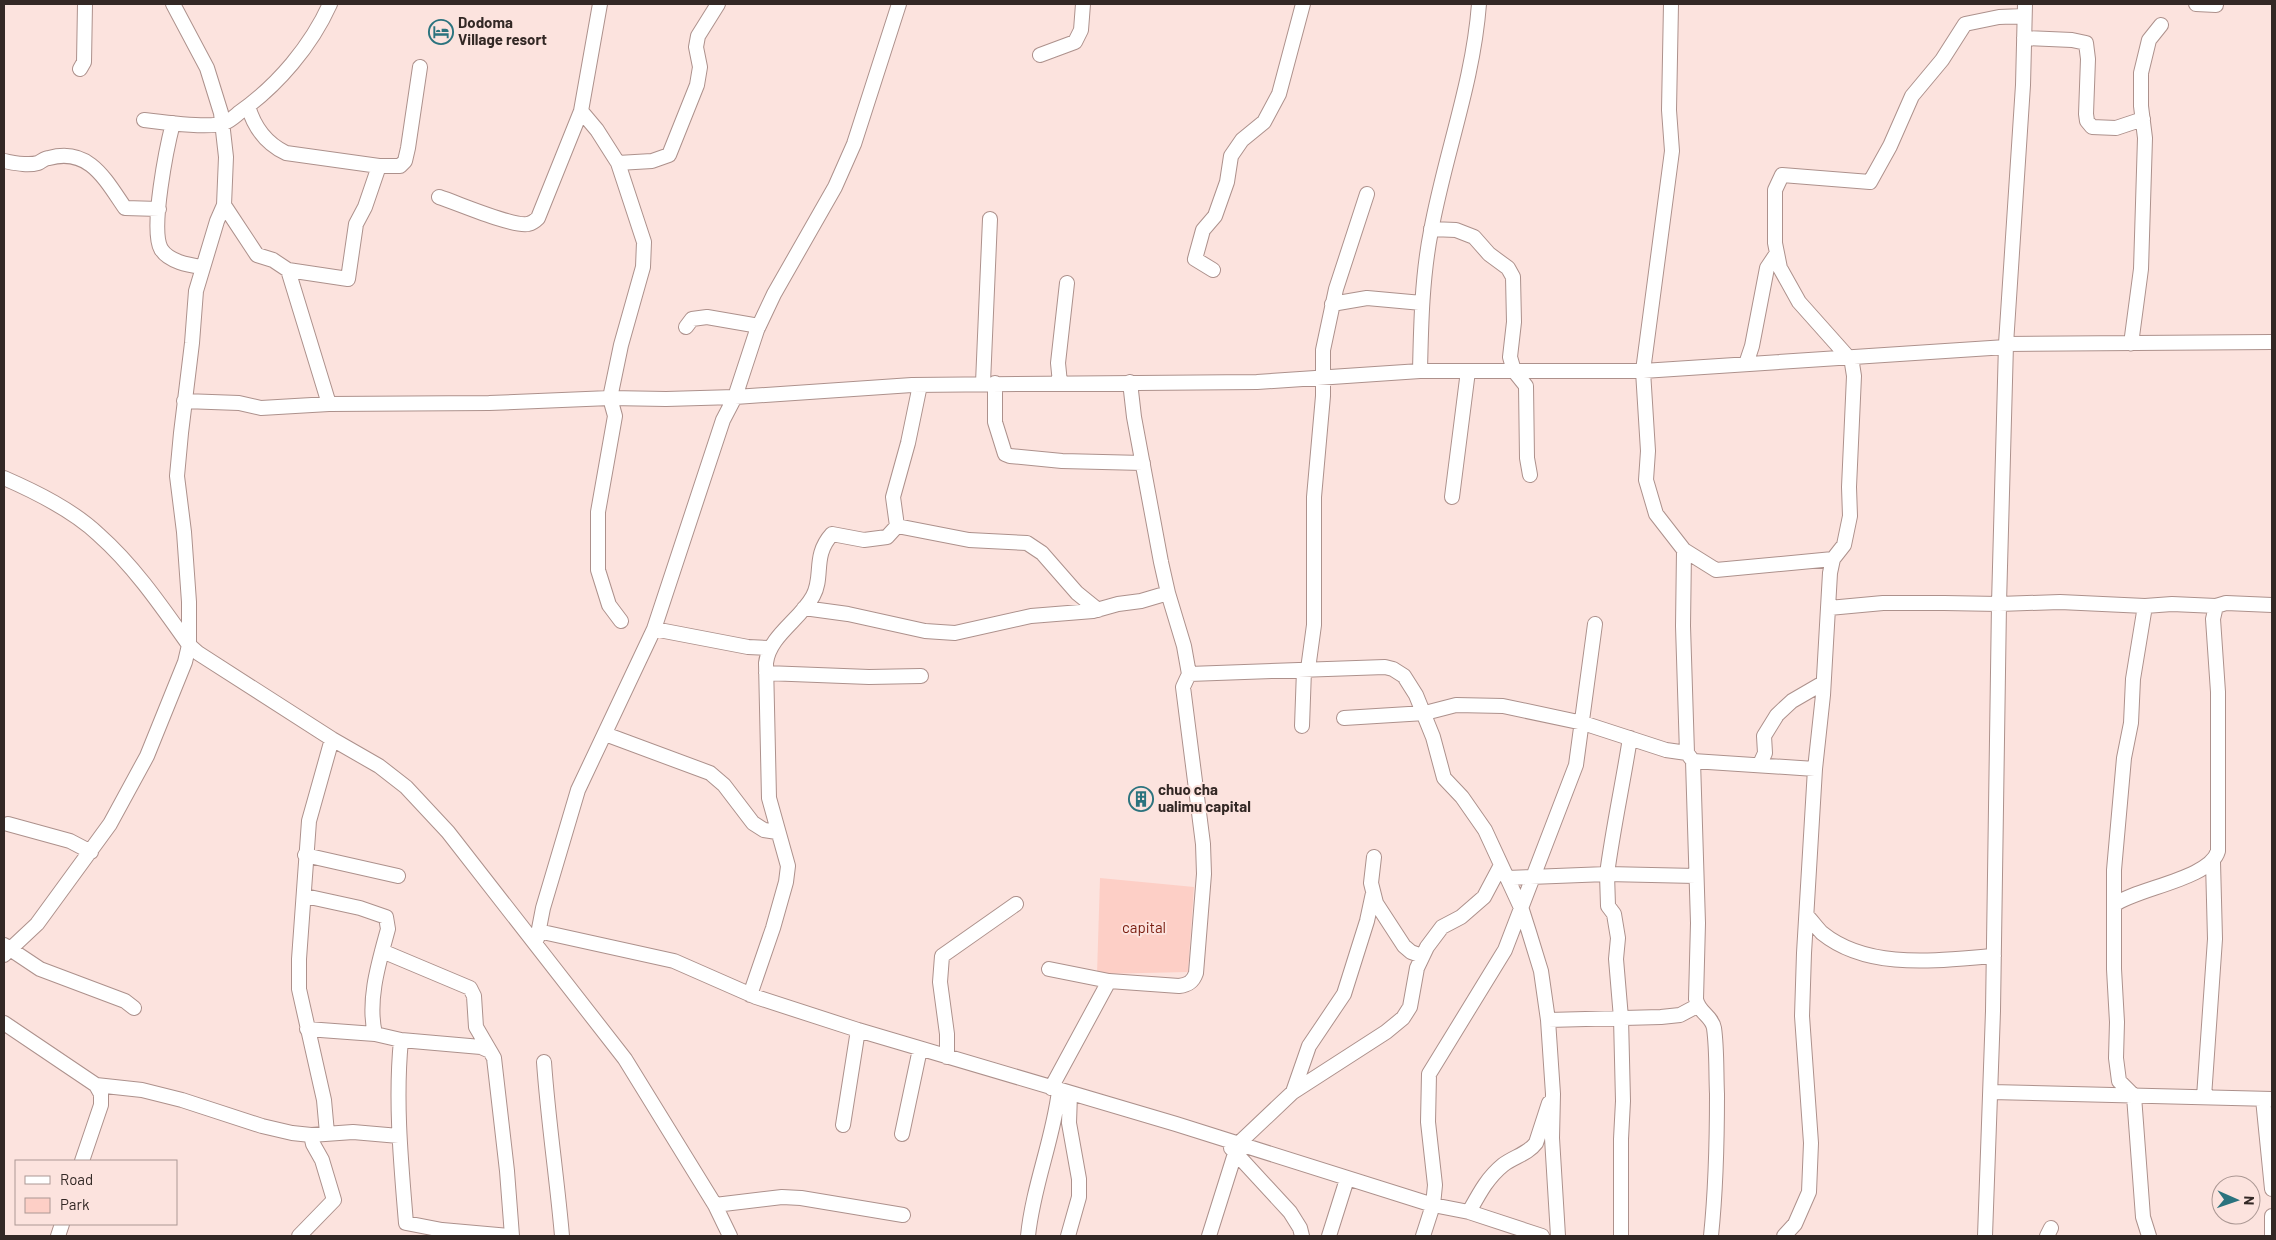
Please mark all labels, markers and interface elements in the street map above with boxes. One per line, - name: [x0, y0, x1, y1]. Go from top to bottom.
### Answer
- place label: Dodoma Village resort: [458, 13, 547, 48]
- hotel icon: Dodoma Village resort: [428, 19, 454, 45]
- place label: chuo cha ualimu capital: [1158, 780, 1251, 815]
- building icon: chuo cha ualimu capital: [1128, 786, 1154, 812]
- park label: capital: [1122, 918, 1166, 936]
- legend: [15, 1160, 178, 1225]
- text: Road: [60, 1170, 93, 1188]
- north arrow: [2211, 1175, 2261, 1225]
- text: Park: [60, 1195, 90, 1213]
- text: N: [2241, 1196, 2258, 1205]

